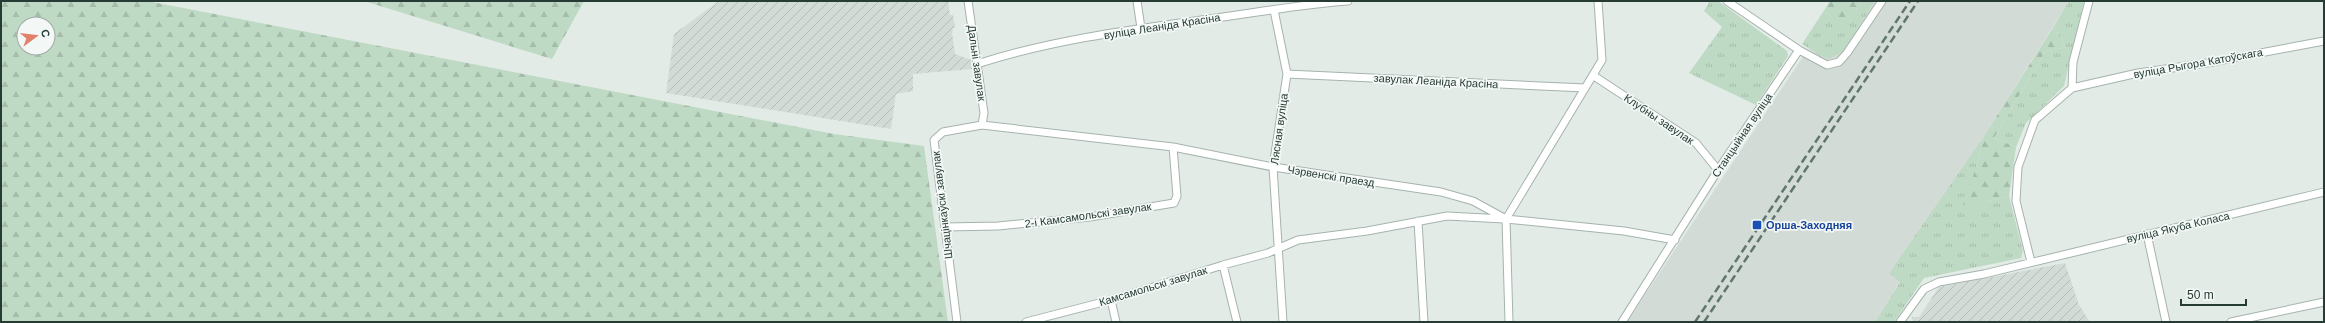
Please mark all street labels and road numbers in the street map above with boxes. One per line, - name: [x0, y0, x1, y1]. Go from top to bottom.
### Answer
- street label: вуліца Леаніда Красіна: [1103, 11, 1222, 41]
- street label: Дальні завулак: [966, 24, 988, 102]
- street label: вуліца Рыгора Катоўскага: [2132, 46, 2264, 80]
- street label: завулак Леаніда Красіна: [1373, 72, 1499, 90]
- street label: Станцыйная вуліца: [1709, 90, 1775, 179]
- street label: Клубны завулак: [1622, 91, 1696, 147]
- street label: Лясная вуліца: [1268, 92, 1290, 166]
- street label: Шчацінкаўскі завулак: [929, 150, 955, 260]
- street label: Чэрвенскі праезд: [1287, 163, 1376, 189]
- street label: 2-і Камсамольскі завулак: [1024, 200, 1152, 230]
- street label: вуліца Якуба Коласа: [2125, 209, 2232, 245]
- street label: Камсамольскі завулак: [1097, 264, 1209, 308]

